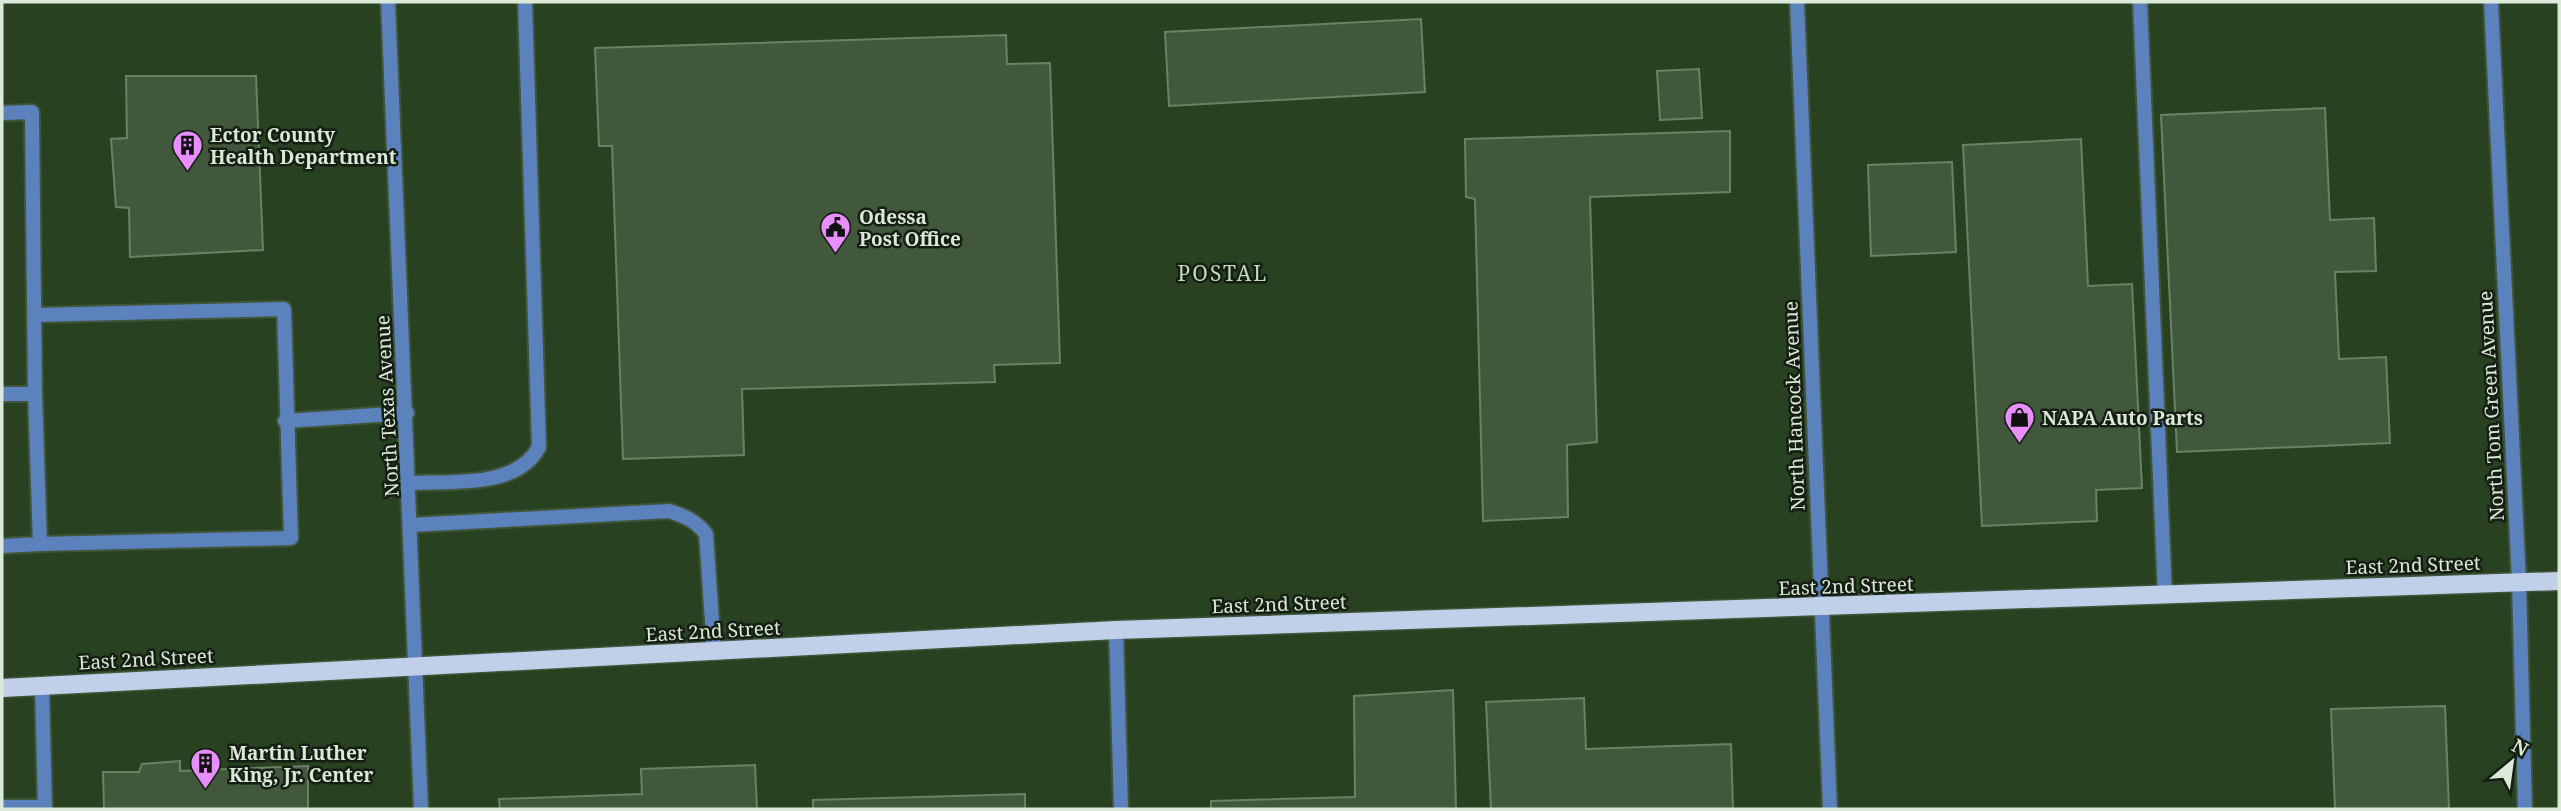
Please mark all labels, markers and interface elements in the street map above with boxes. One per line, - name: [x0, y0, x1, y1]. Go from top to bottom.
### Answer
- place label: Ector County Health Department: [210, 122, 397, 170]
- building icon: Ector County Health Department: [170, 129, 204, 173]
- place label: Odessa Post Office: [859, 204, 961, 252]
- public building icon: Odessa Post Office: [819, 211, 853, 255]
- district label: POSTAL: [1178, 259, 1268, 287]
- street label: North Tom Green Avenue: [2472, 290, 2510, 522]
- street label: North Hancock Avenue: [1777, 301, 1811, 511]
- street label: North Texas Avenue: [369, 314, 405, 498]
- shop icon: NAPA Auto Parts: [2002, 401, 2036, 445]
- place label: NAPA Auto Parts: [2042, 405, 2203, 431]
- street label: East 2nd Street: [2345, 550, 2481, 580]
- street label: East 2nd Street: [1778, 571, 1914, 601]
- street label: East 2nd Street: [1211, 589, 1347, 619]
- street label: East 2nd Street: [645, 614, 781, 648]
- street label: East 2nd Street: [78, 642, 214, 676]
- north arrow: [2477, 727, 2547, 797]
- text: N: [2507, 732, 2533, 762]
- place label: Martin Luther King, Jr. Center: [229, 740, 374, 788]
- building icon: Martin Luther King, Jr. Center: [189, 747, 223, 791]

